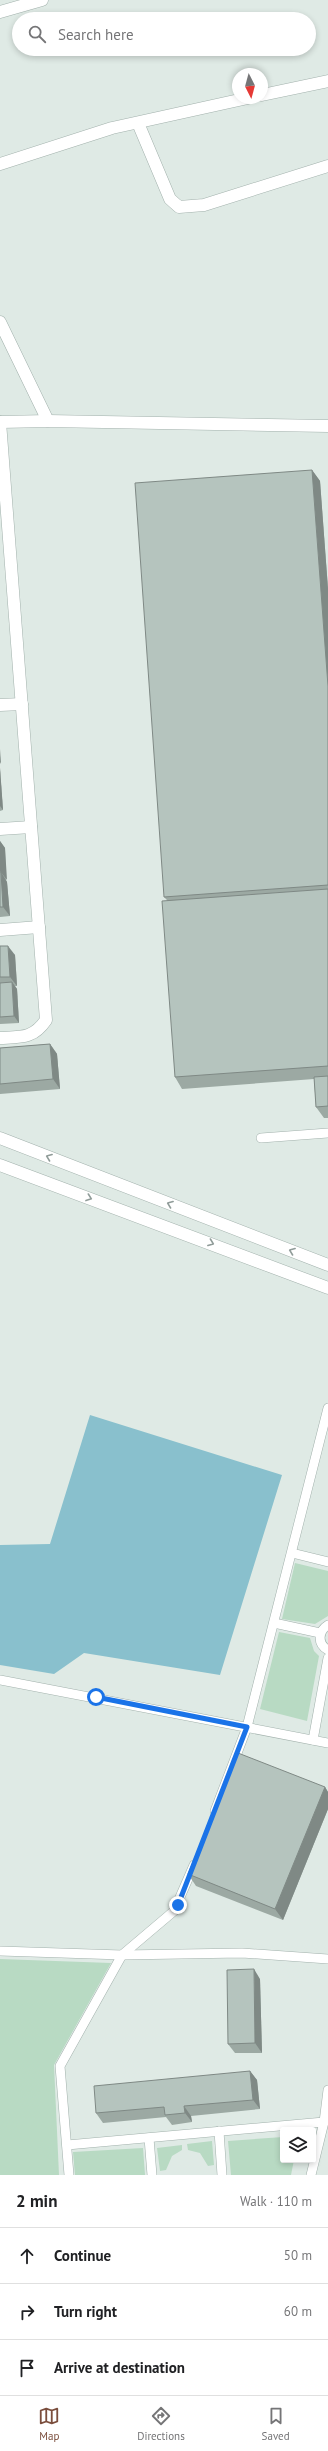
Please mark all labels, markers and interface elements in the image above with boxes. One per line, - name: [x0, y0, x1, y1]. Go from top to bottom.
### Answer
- search box: [12, 12, 316, 56]
- icon: search: [26, 23, 48, 45]
- text: Search here: [58, 25, 134, 44]
- north arrow: [232, 68, 268, 104]
- one-way arrow: [46, 1154, 53, 1162]
- one-way arrow: [86, 1193, 93, 1201]
- one-way arrow: [167, 1200, 174, 1208]
- one-way arrow: [207, 1239, 214, 1247]
- one-way arrow: [288, 1247, 295, 1255]
- route start: [87, 1688, 105, 1706]
- route end: [169, 1896, 187, 1914]
- map controls: [280, 2127, 316, 2163]
- button: layers: [280, 2127, 316, 2163]
- text: 2 min: [16, 2190, 57, 2212]
- text: Walk · 110 m: [240, 2193, 312, 2210]
- icon: ahead: [16, 2245, 38, 2267]
- text: Continue: [54, 2246, 111, 2265]
- text: 50 m: [284, 2247, 312, 2264]
- icon: right: [16, 2301, 38, 2323]
- text: Turn right: [54, 2302, 117, 2321]
- text: 60 m: [284, 2303, 312, 2320]
- icon: arrive: [16, 2357, 38, 2379]
- text: Arrive at destination: [54, 2358, 185, 2377]
- tab: Map: [38, 2405, 60, 2443]
- tab: Directions: [137, 2405, 185, 2443]
- tab: Saved: [262, 2405, 290, 2443]

